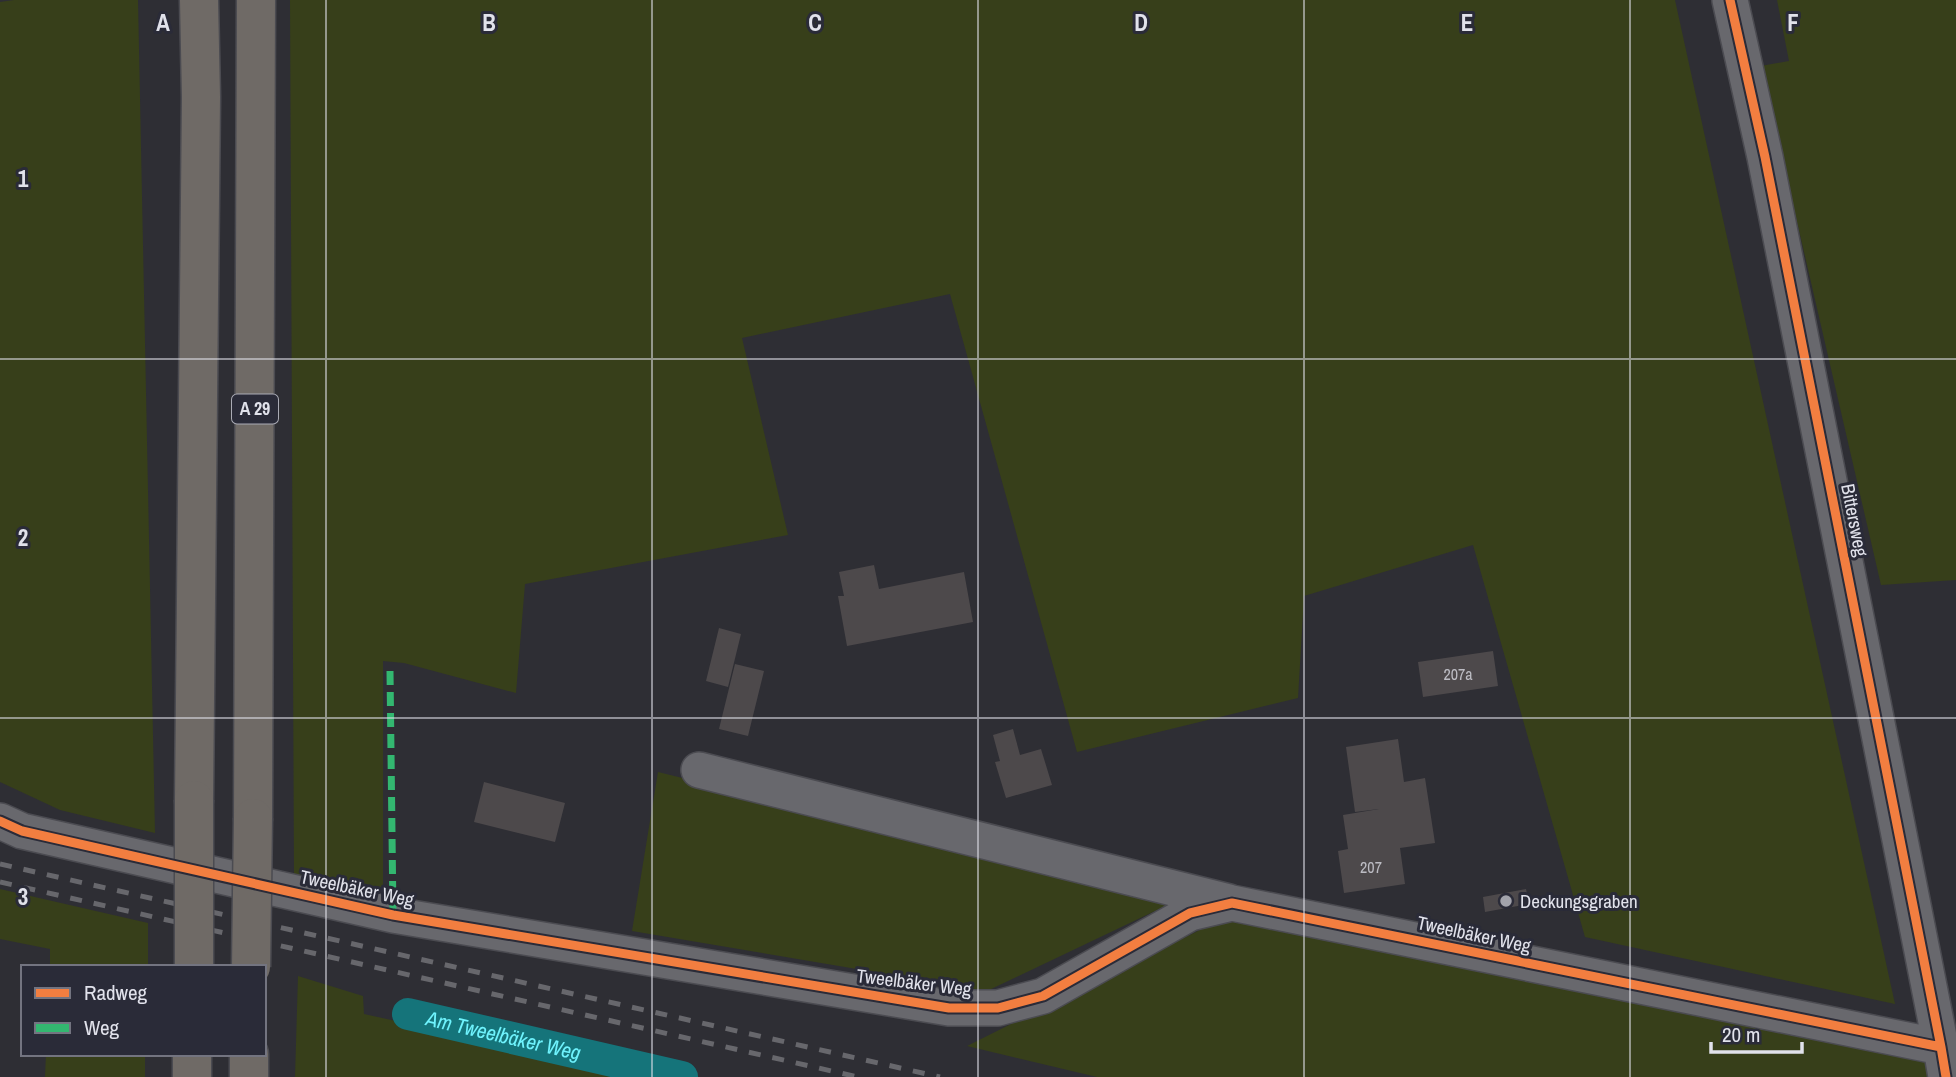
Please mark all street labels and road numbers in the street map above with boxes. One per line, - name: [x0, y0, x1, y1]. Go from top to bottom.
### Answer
- road number: A 29: [232, 394, 278, 424]
- street label: Bittersweg: [1835, 481, 1875, 559]
- street label: Tweelbäker Weg: [298, 863, 417, 913]
- street label: Tweelbäker Weg: [1415, 909, 1534, 959]
- street label: Tweelbäker Weg: [855, 962, 973, 1002]

